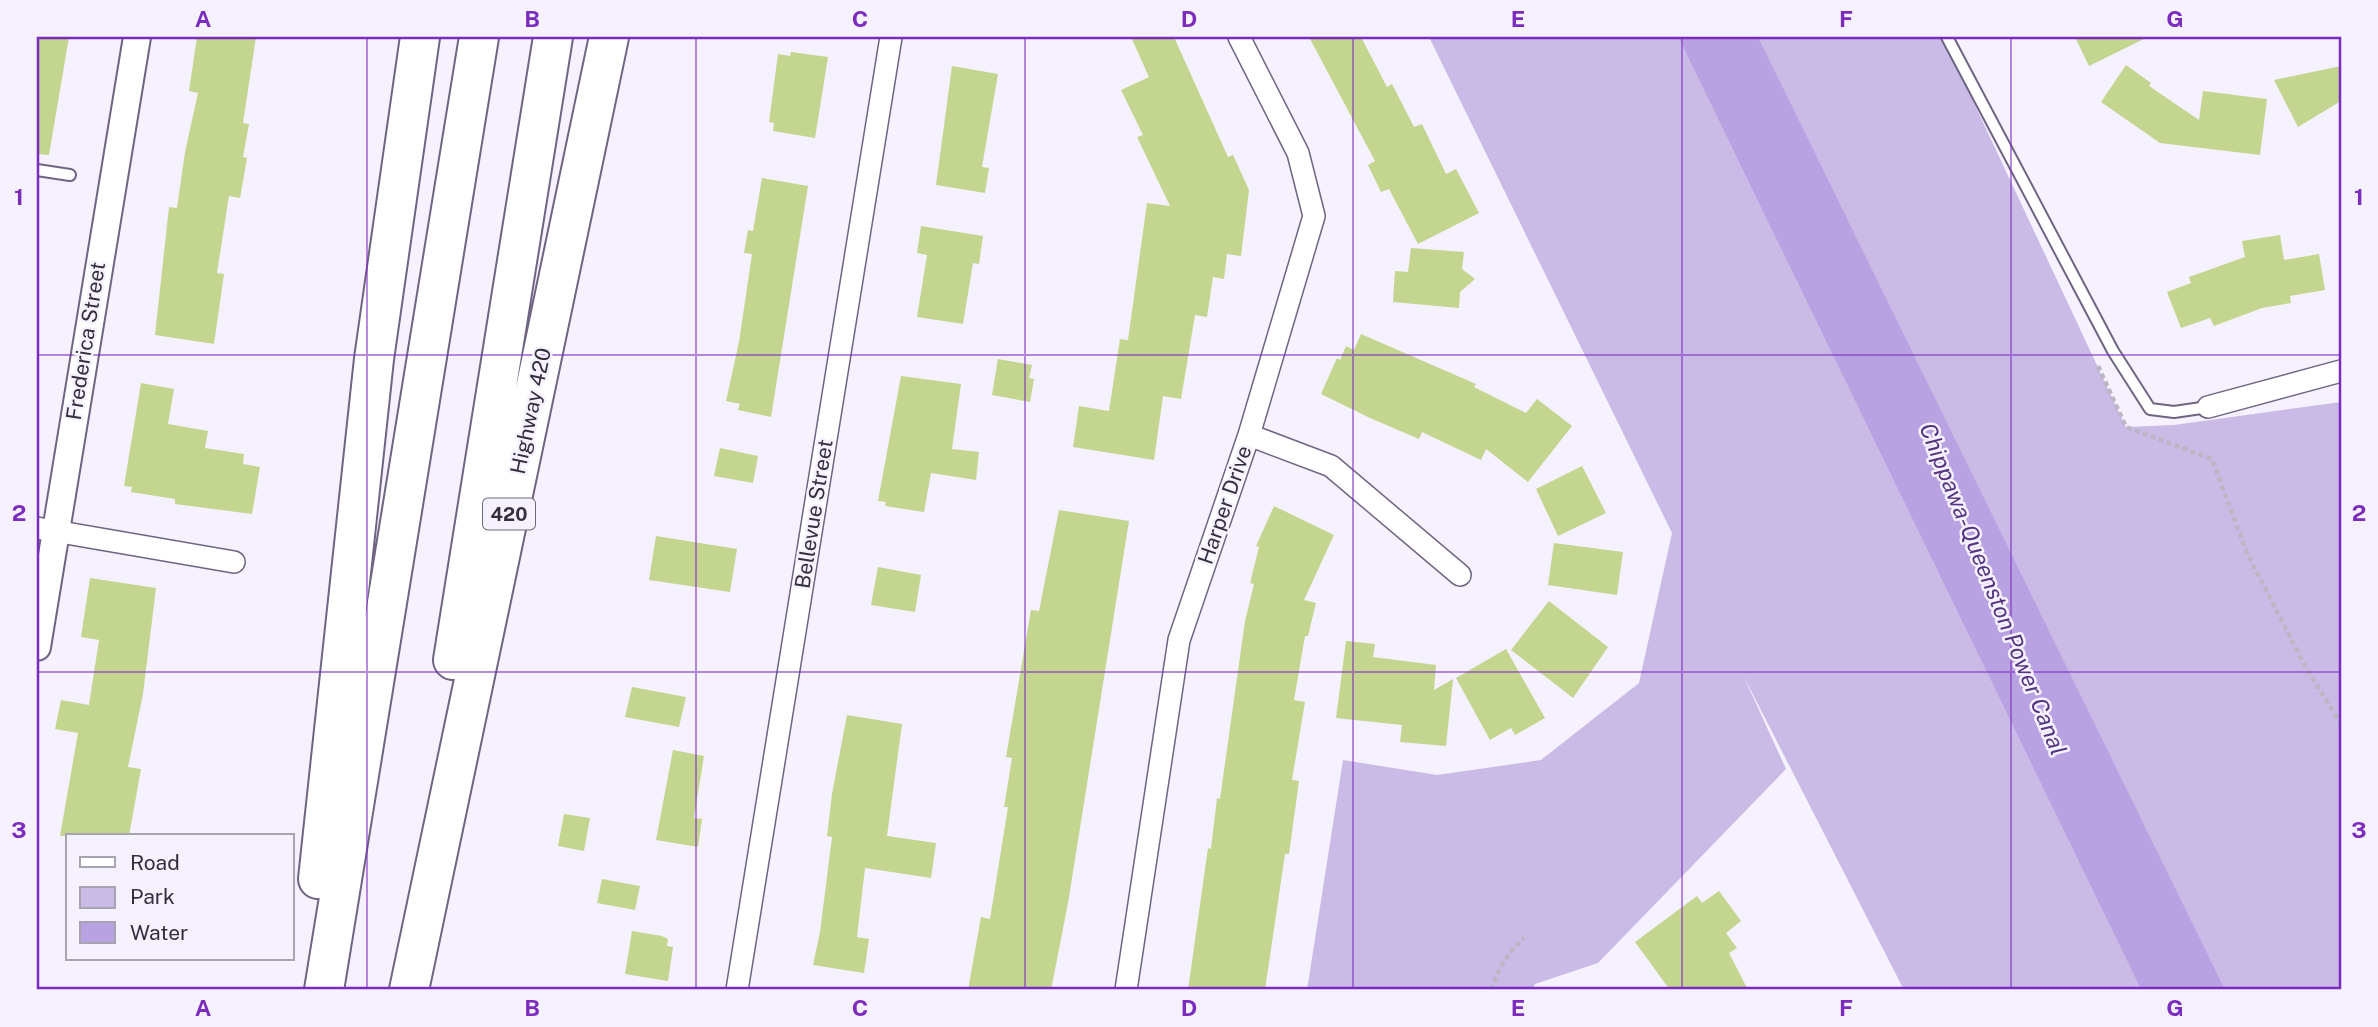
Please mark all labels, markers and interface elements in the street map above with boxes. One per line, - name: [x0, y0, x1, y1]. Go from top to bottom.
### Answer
- text: A: [195, 5, 212, 32]
- text: B: [524, 5, 540, 32]
- text: C: [852, 5, 868, 32]
- text: D: [1181, 5, 1197, 32]
- text: E: [1511, 5, 1525, 32]
- text: F: [1839, 5, 1853, 32]
- text: G: [2166, 5, 2184, 32]
- text: 1: [14, 183, 24, 210]
- text: 1: [2354, 183, 2364, 210]
- street label: Frederica Street: [61, 260, 110, 422]
- street label: Highway 420: [505, 346, 556, 476]
- water label: Chippawa-Queenston Power Canal: [1914, 419, 2073, 759]
- street label: Bellevue Street: [789, 438, 838, 590]
- street label: Harper Drive: [1193, 442, 1257, 567]
- text: 2: [12, 499, 26, 526]
- road number: 420: [483, 499, 535, 530]
- text: 2: [2352, 499, 2366, 526]
- text: 3: [11, 816, 27, 843]
- text: 3: [2351, 816, 2367, 843]
- legend: [66, 834, 294, 960]
- text: Road: [130, 850, 180, 875]
- text: Park: [130, 884, 175, 909]
- text: Water: [130, 920, 188, 945]
- text: A: [195, 994, 212, 1021]
- text: B: [524, 994, 540, 1021]
- text: C: [852, 994, 868, 1021]
- text: D: [1181, 994, 1197, 1021]
- text: E: [1511, 994, 1525, 1021]
- text: F: [1839, 994, 1853, 1021]
- text: G: [2166, 994, 2184, 1021]

